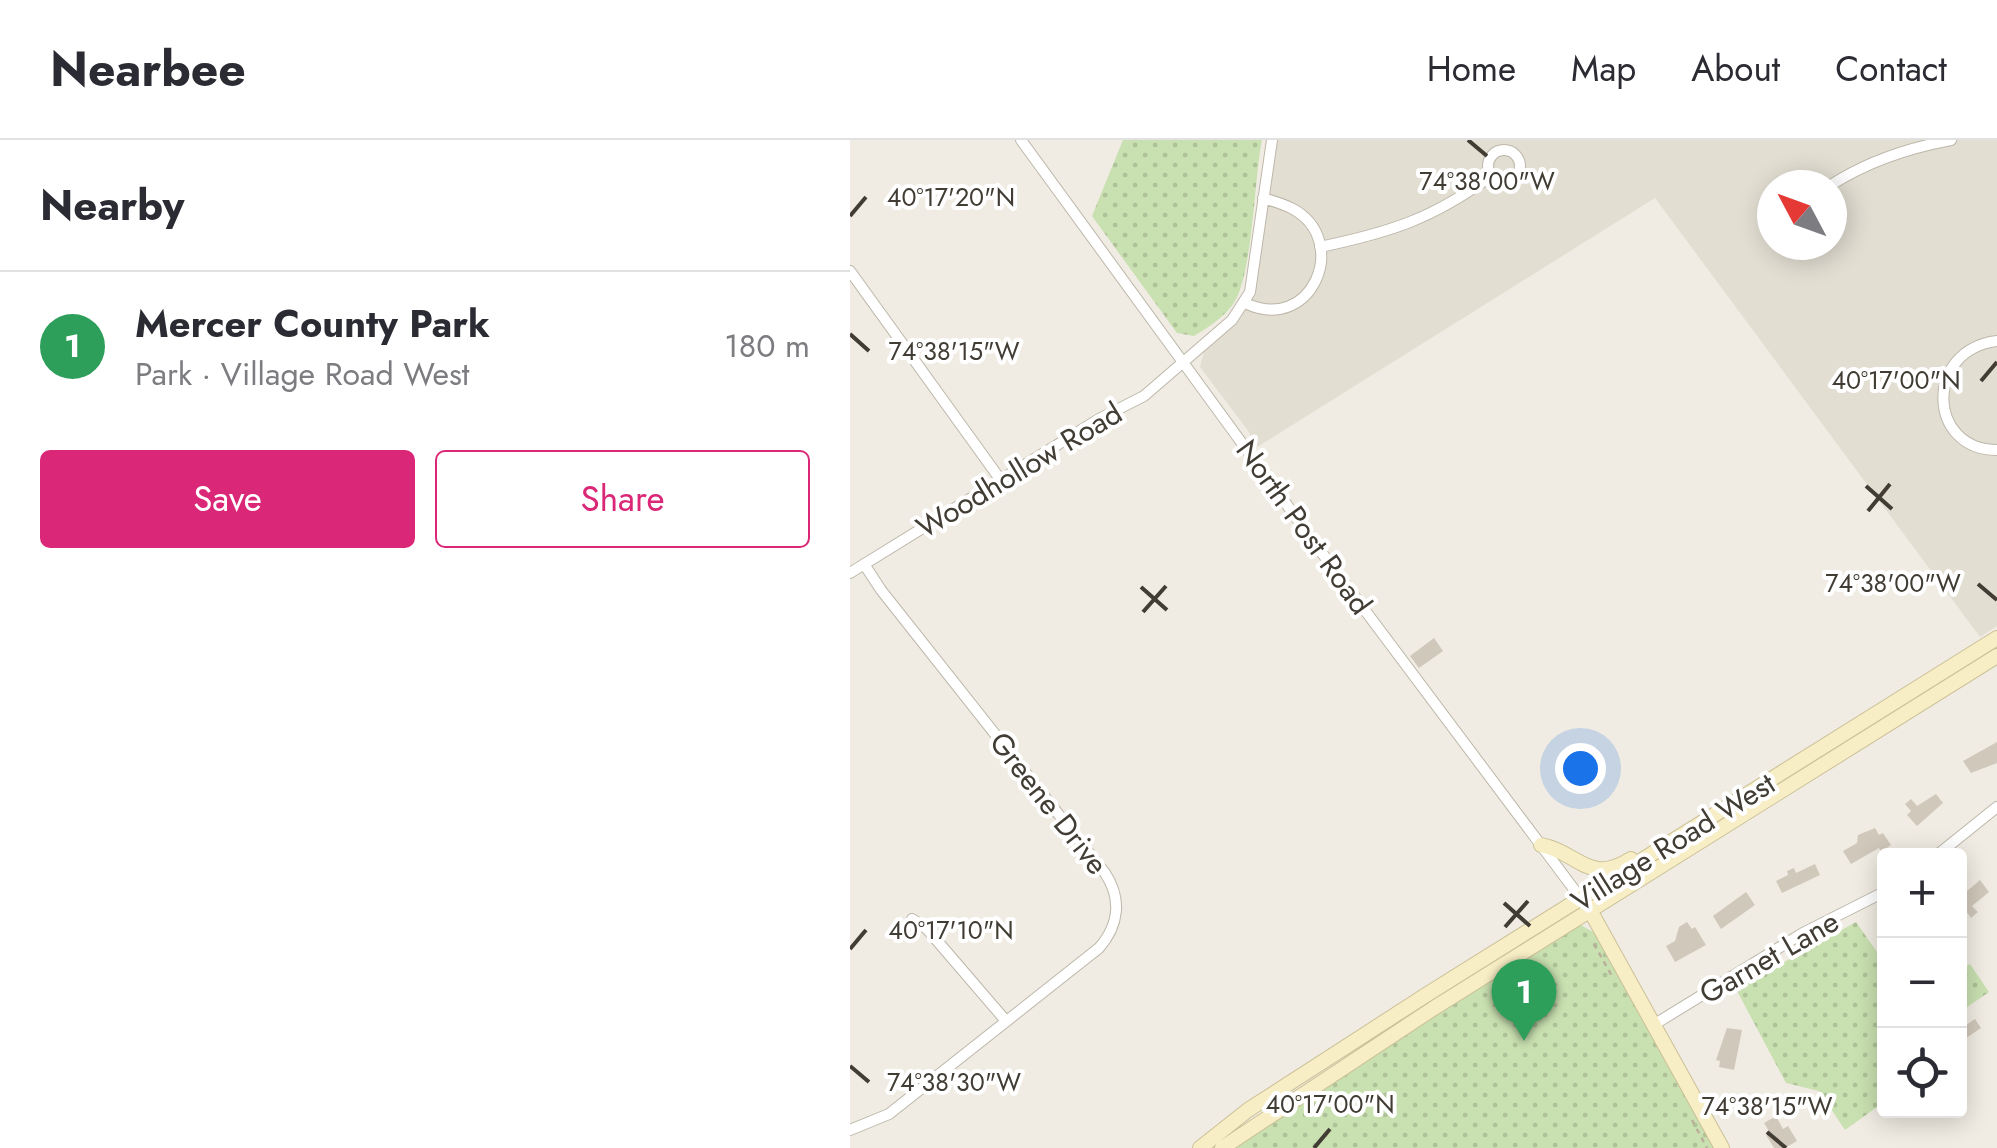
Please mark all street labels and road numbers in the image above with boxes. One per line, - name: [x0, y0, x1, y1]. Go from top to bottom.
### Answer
- street label: Woodhollow Road: [908, 392, 1130, 548]
- street label: North Post Road: [1226, 431, 1382, 623]
- street label: Greene Drive: [979, 722, 1119, 884]
- street label: Village Road West: [1563, 762, 1784, 922]
- street label: Garnet Lane: [1691, 900, 1847, 1014]

